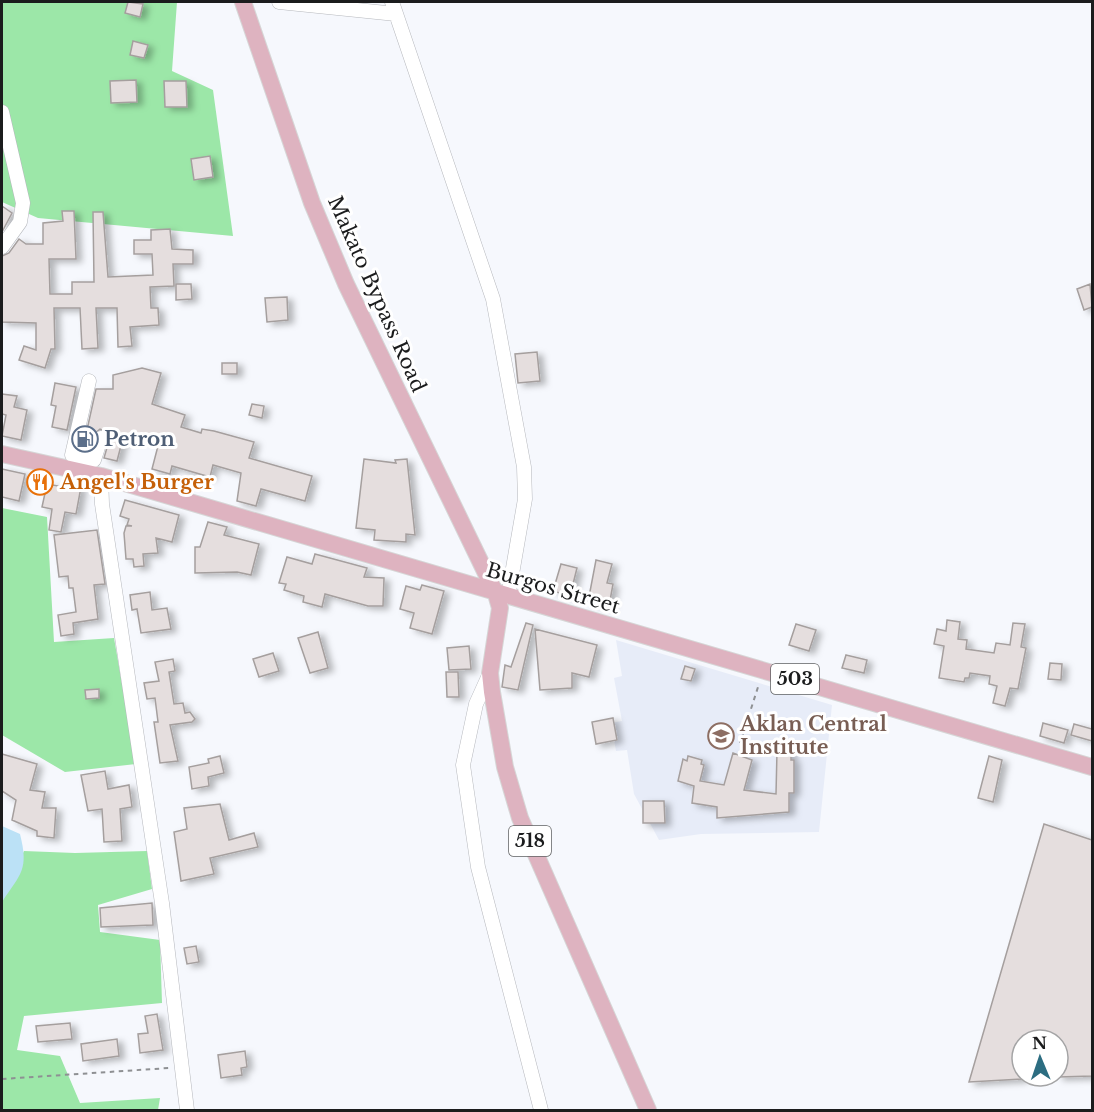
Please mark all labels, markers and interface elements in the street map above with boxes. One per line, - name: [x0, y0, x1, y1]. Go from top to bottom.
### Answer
- street label: Makato Bypass Road: [323, 192, 431, 396]
- fuel station icon: Petron: [70, 424, 100, 454]
- place label: Petron: [104, 427, 175, 451]
- restaurant icon: Angel's Burger: [25, 467, 55, 497]
- place label: Angel's Burger: [59, 470, 214, 494]
- street label: Burgos Street: [483, 557, 623, 619]
- road number: 503: [771, 664, 819, 694]
- place label: Aklan Central Institute: [739, 712, 887, 759]
- school or university icon: Aklan Central Institute: [706, 721, 736, 751]
- road number: 518: [509, 826, 551, 856]
- north arrow: [1010, 1028, 1070, 1088]
- text: N: [1032, 1033, 1047, 1053]

